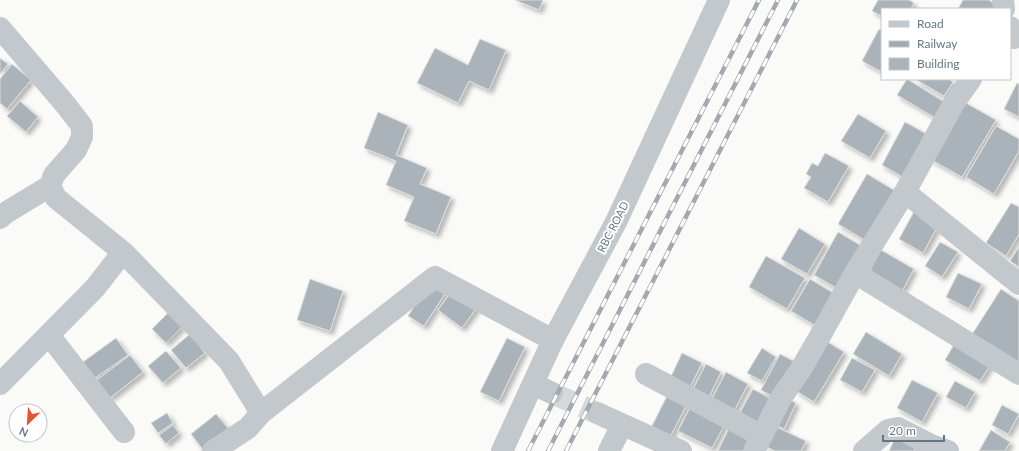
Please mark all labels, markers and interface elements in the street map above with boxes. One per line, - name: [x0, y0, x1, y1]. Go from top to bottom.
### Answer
- legend: [881, 8, 1011, 80]
- text: Road: [917, 16, 944, 31]
- text: Railway: [917, 36, 958, 51]
- text: Building: [917, 56, 960, 71]
- street label: RBC ROAD: [594, 199, 631, 254]
- north arrow: [8, 403, 48, 443]
- scale bar: [883, 417, 944, 443]
- text: 20 m: [889, 423, 916, 438]
- text: N: [17, 425, 30, 440]

